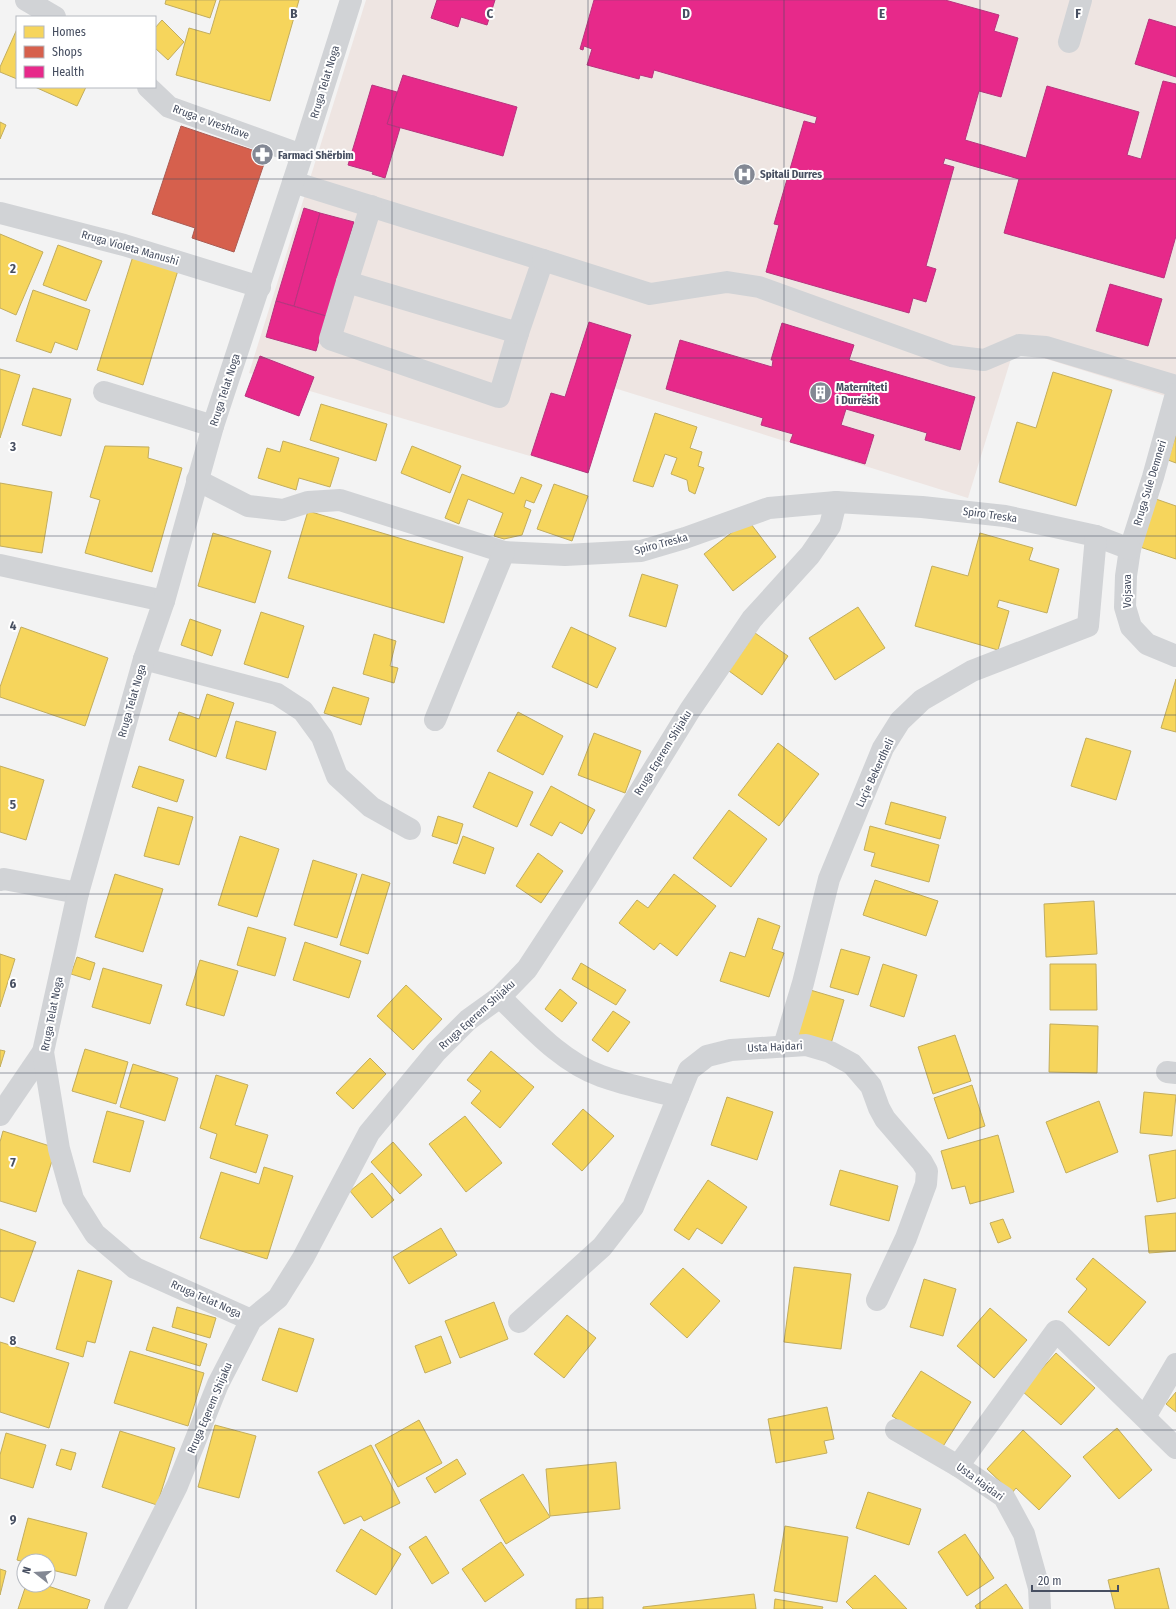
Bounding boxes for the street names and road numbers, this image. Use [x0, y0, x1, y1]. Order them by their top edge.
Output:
street label: Rruga Telat Noga [308, 44, 342, 120]
street label: Rruga e Vreshtave [171, 102, 251, 142]
street label: Rruga Violeta Manushi [80, 228, 180, 268]
street label: Rruga Telat Noga [207, 352, 243, 428]
street label: Rruga Sule Demneri [1131, 438, 1169, 527]
street label: Spiro Treska [962, 505, 1018, 525]
street label: Spiro Treska [633, 531, 689, 557]
street label: Vojsava [1121, 574, 1134, 608]
street label: Rruga Telat Noga [115, 663, 149, 739]
street label: Rruga Eqerem Shijaku [632, 708, 694, 798]
street label: Luçie Bekerdheli [853, 736, 897, 809]
street label: Rruga Telat Noga [38, 976, 66, 1052]
street label: Rruga Eqerem Shijaku [436, 977, 518, 1053]
street label: Usta Hajdari [747, 1039, 803, 1055]
street label: Rruga Telat Noga [169, 1278, 243, 1320]
street label: Rruga Eqerem Shijaku [185, 1360, 235, 1456]
street label: Usta Hajdari [954, 1461, 1006, 1504]

